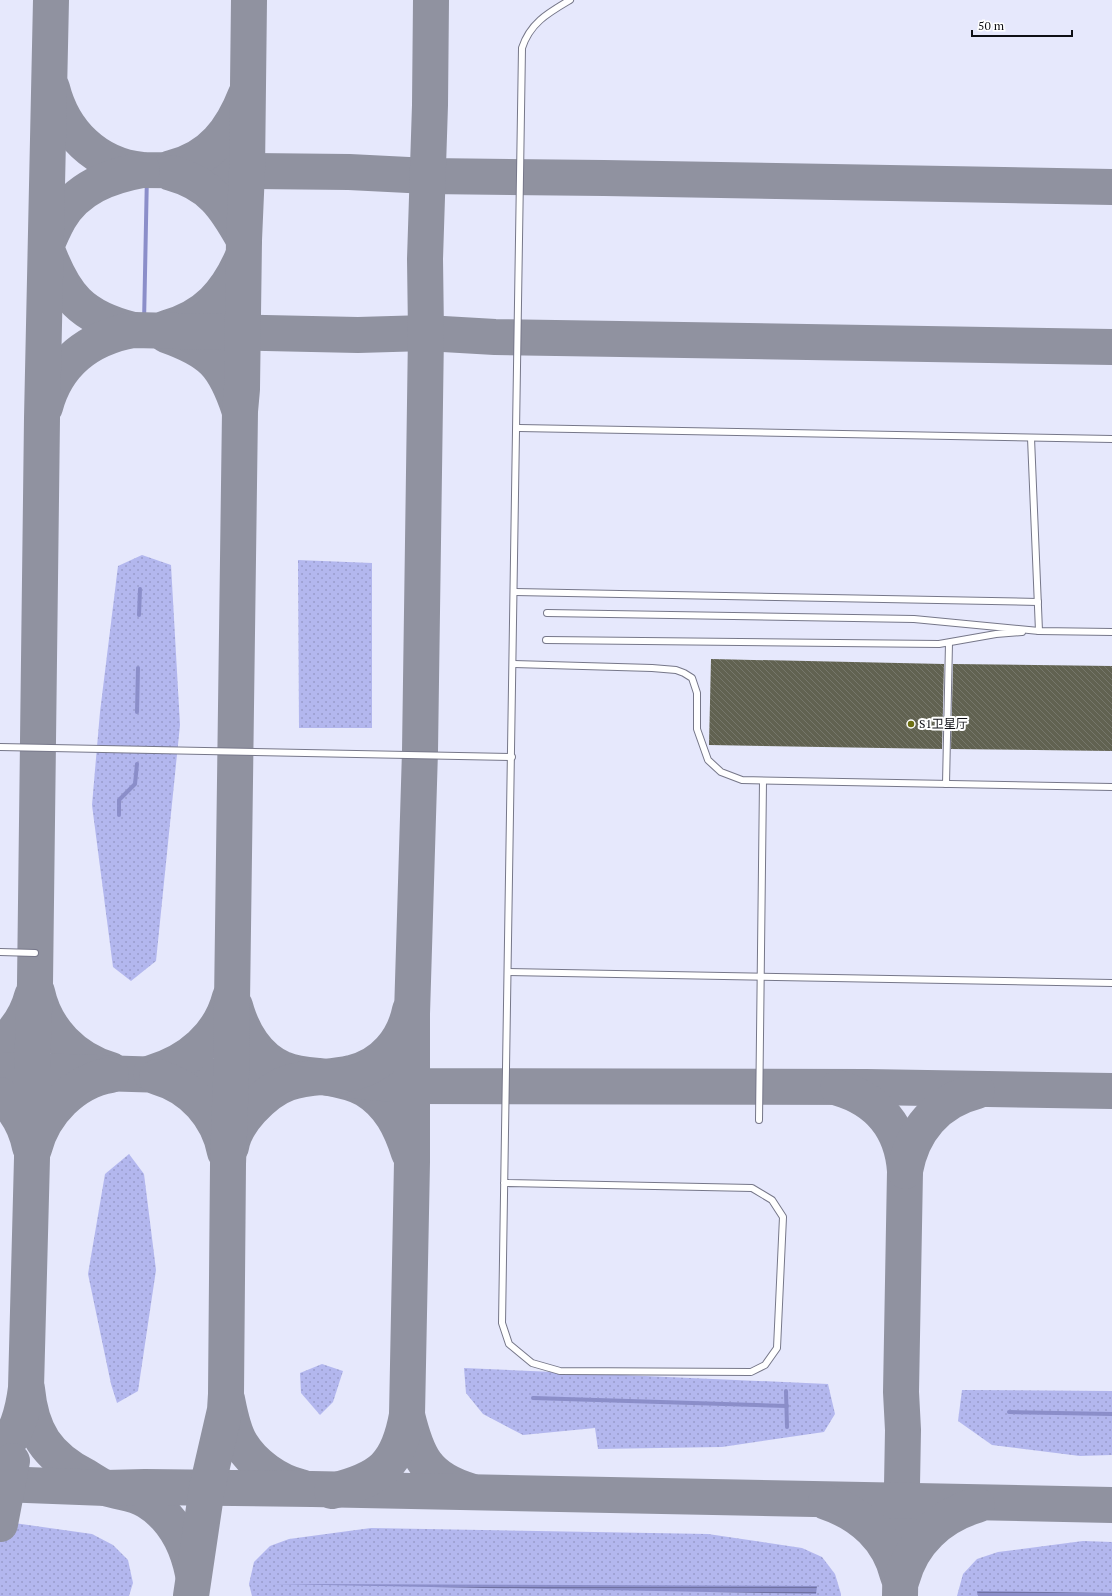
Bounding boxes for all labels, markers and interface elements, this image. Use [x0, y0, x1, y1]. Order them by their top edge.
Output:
scale bar [972, 12, 1072, 38]
text: 50 m [978, 18, 1005, 33]
place label: S1卫星厅 [919, 716, 968, 731]
marker: S1卫星厅 [906, 719, 916, 729]

